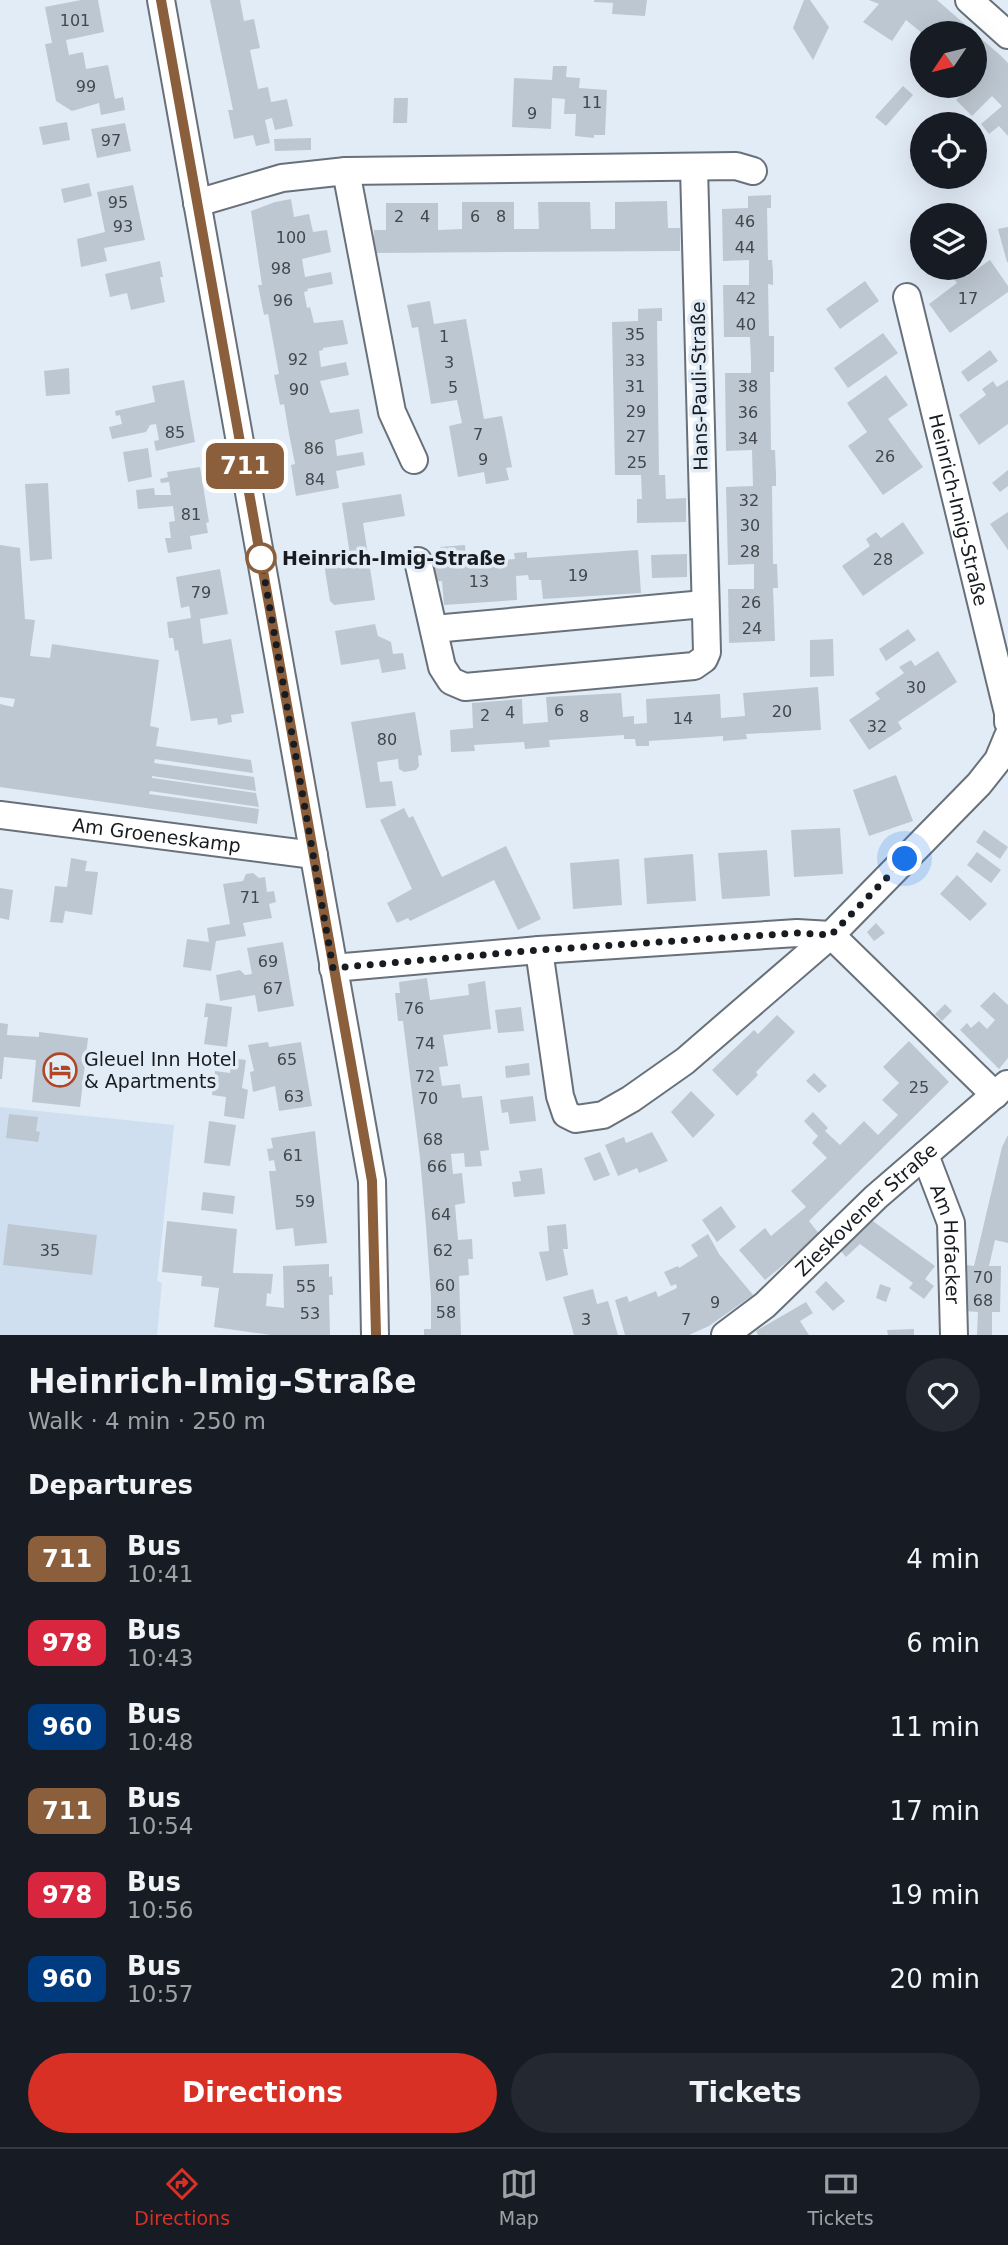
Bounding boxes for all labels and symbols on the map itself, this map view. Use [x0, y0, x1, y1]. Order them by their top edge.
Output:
house number: 101 [60, 11, 90, 30]
north arrow [910, 21, 987, 98]
house number: 99 [76, 77, 96, 96]
house number: 11 [582, 93, 602, 112]
house number: 9 [527, 104, 537, 123]
house number: 97 [101, 131, 121, 150]
house number: 95 [108, 193, 128, 212]
house number: 2 [394, 207, 404, 226]
house number: 4 [420, 207, 430, 226]
house number: 6 [470, 207, 480, 226]
house number: 8 [496, 207, 506, 226]
house number: 46 [735, 212, 755, 231]
house number: 93 [113, 217, 133, 236]
house number: 100 [276, 228, 306, 247]
house number: 44 [735, 238, 755, 257]
house number: 98 [271, 259, 291, 278]
house number: 42 [736, 289, 756, 308]
house number: 17 [958, 289, 978, 308]
house number: 96 [273, 291, 293, 310]
street label: Hans-Pauli-Straße [687, 301, 711, 471]
house number: 40 [736, 315, 756, 334]
house number: 35 [625, 325, 645, 344]
house number: 1 [439, 327, 449, 346]
house number: 92 [288, 350, 308, 369]
house number: 33 [625, 351, 645, 370]
house number: 3 [444, 353, 454, 372]
house number: 31 [625, 377, 645, 396]
house number: 38 [738, 377, 758, 396]
house number: 5 [448, 378, 458, 397]
house number: 90 [289, 380, 309, 399]
house number: 29 [626, 402, 646, 421]
house number: 36 [738, 403, 758, 422]
street label: Heinrich-Imig-Straße [925, 412, 993, 608]
house number: 85 [165, 423, 185, 442]
house number: 7 [473, 425, 483, 444]
house number: 27 [626, 427, 646, 446]
house number: 34 [738, 429, 758, 448]
house number: 86 [304, 439, 324, 458]
line badge: 711 [205, 443, 285, 489]
house number: 26 [875, 447, 895, 466]
house number: 9 [478, 450, 488, 469]
house number: 25 [627, 453, 647, 472]
house number: 84 [305, 470, 325, 489]
house number: 32 [739, 491, 759, 510]
house number: 81 [181, 505, 201, 524]
house number: 30 [740, 516, 760, 535]
house number: 28 [740, 542, 760, 561]
marker: Heinrich-Imig-Straße [246, 543, 276, 573]
place label: Heinrich-Imig-Straße [282, 547, 506, 569]
house number: 28 [873, 550, 893, 569]
house number: 19 [568, 566, 588, 585]
house number: 13 [469, 572, 489, 591]
house number: 79 [191, 583, 211, 602]
house number: 26 [741, 593, 761, 612]
house number: 24 [742, 619, 762, 638]
house number: 30 [906, 678, 926, 697]
house number: 6 [554, 701, 564, 720]
house number: 20 [772, 702, 792, 721]
house number: 4 [505, 703, 515, 722]
house number: 2 [480, 706, 490, 725]
house number: 8 [579, 707, 589, 726]
house number: 14 [673, 709, 693, 728]
house number: 32 [867, 717, 887, 736]
house number: 80 [377, 730, 397, 749]
street label: Am Groeneskamp [71, 813, 242, 857]
your location [887, 841, 922, 876]
house number: 71 [240, 888, 260, 907]
house number: 69 [258, 952, 278, 971]
house number: 67 [263, 979, 283, 998]
house number: 76 [404, 999, 424, 1018]
house number: 74 [415, 1034, 435, 1053]
place label: Gleuel Inn Hotel & Apartments [84, 1048, 237, 1092]
house number: 65 [277, 1050, 297, 1069]
hotel icon: Gleuel Inn Hotel & Apartments [41, 1051, 79, 1089]
house number: 72 [415, 1067, 435, 1086]
house number: 25 [909, 1078, 929, 1097]
house number: 63 [284, 1087, 304, 1106]
house number: 70 [418, 1089, 438, 1108]
house number: 68 [423, 1130, 443, 1149]
street label: Zieskovener Straße [791, 1139, 941, 1280]
house number: 61 [283, 1146, 303, 1165]
house number: 66 [427, 1157, 447, 1176]
street label: Am Hofacker [926, 1181, 964, 1305]
house number: 59 [295, 1192, 315, 1211]
house number: 64 [431, 1205, 451, 1224]
house number: 35 [40, 1241, 60, 1260]
house number: 62 [433, 1241, 453, 1260]
house number: 70 [973, 1268, 993, 1287]
house number: 60 [435, 1276, 455, 1295]
house number: 55 [296, 1277, 316, 1296]
house number: 68 [973, 1291, 993, 1310]
house number: 9 [710, 1293, 720, 1312]
house number: 58 [436, 1303, 456, 1322]
house number: 53 [300, 1304, 320, 1323]
house number: 3 [581, 1310, 591, 1329]
house number: 7 [681, 1310, 691, 1329]

